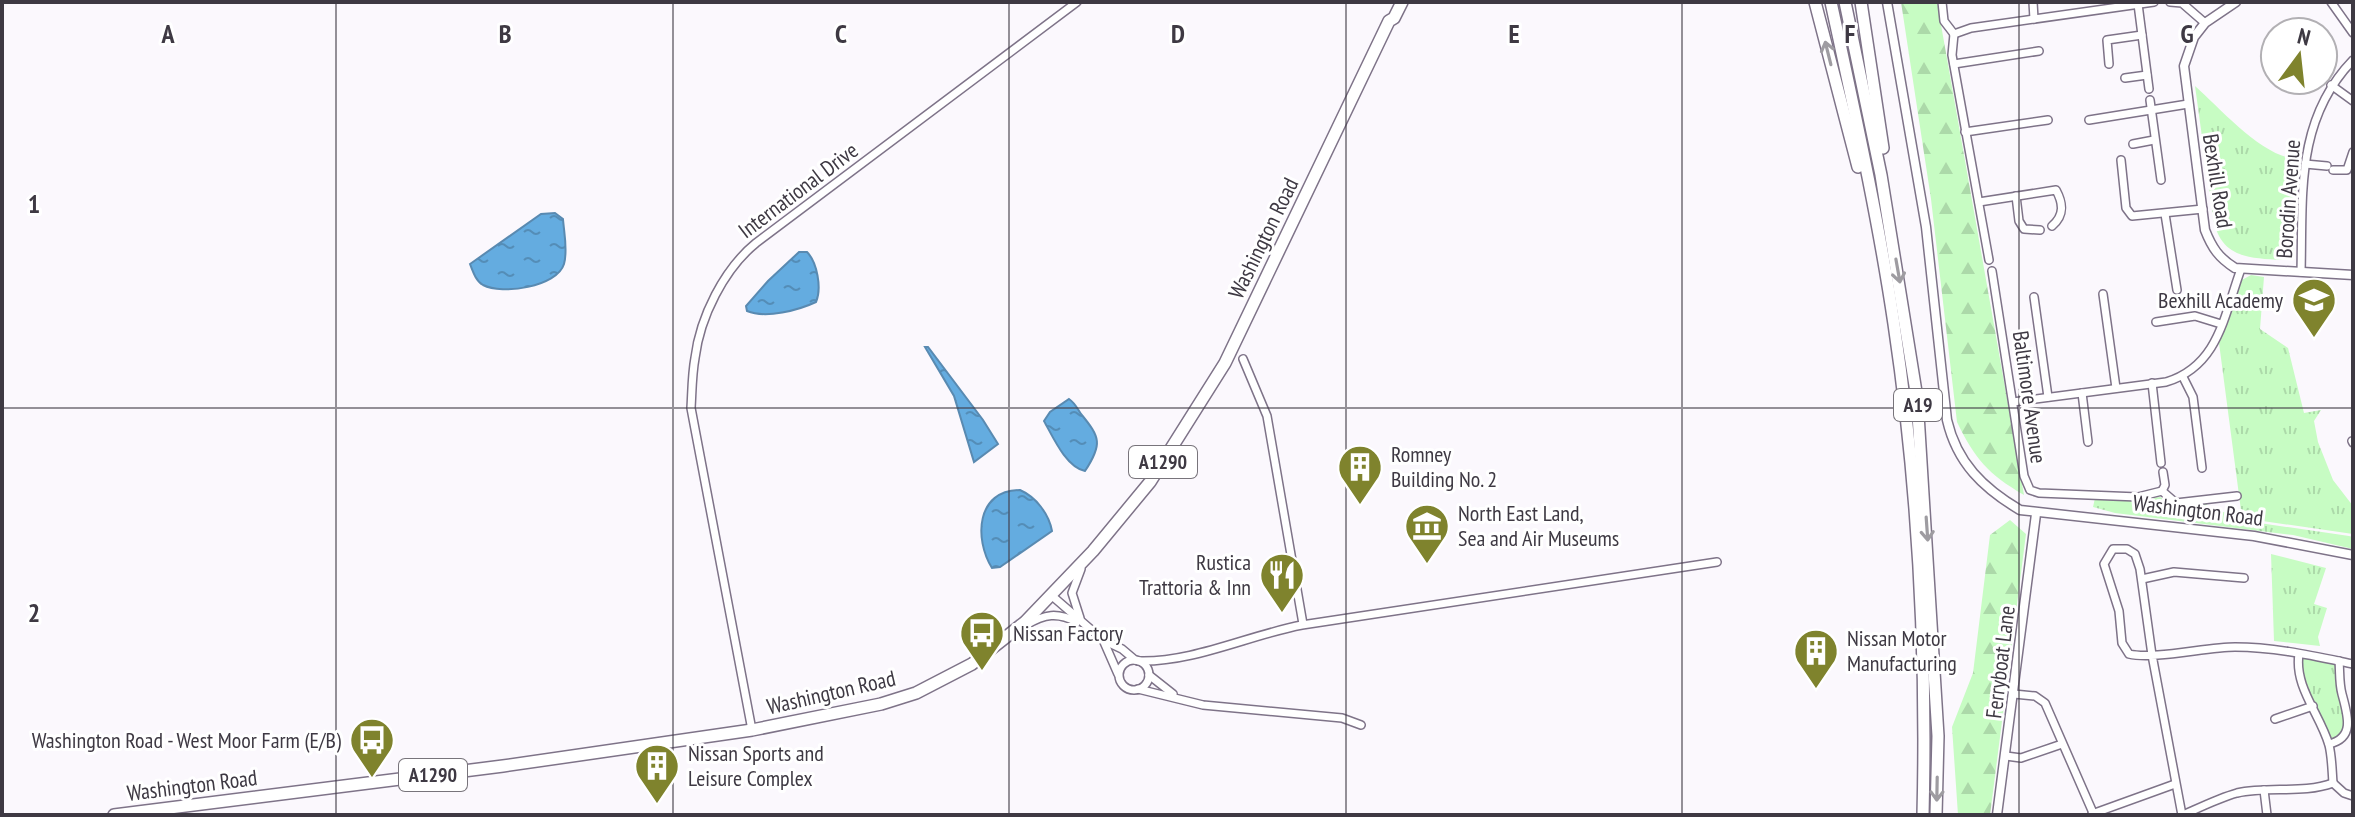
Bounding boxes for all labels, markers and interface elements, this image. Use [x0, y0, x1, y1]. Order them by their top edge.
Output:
north arrow [2259, 16, 2339, 96]
text: A [160, 17, 175, 50]
text: B [499, 17, 512, 50]
text: C [835, 17, 847, 50]
text: D [1171, 17, 1185, 50]
text: E [1508, 17, 1520, 50]
text: F [1845, 17, 1856, 50]
text: G [2180, 17, 2194, 50]
text: N [2295, 22, 2314, 52]
one-way arrow [1820, 41, 1835, 66]
street label: Bexhill Road [2197, 132, 2239, 230]
street label: International Drive [733, 136, 863, 244]
street label: Borodin Avenue [2270, 139, 2306, 259]
street label: Washington Road [1222, 173, 1304, 303]
text: 1 [28, 187, 40, 220]
one-way arrow [1891, 258, 1906, 283]
school or university icon: Bexhill Academy [2290, 276, 2338, 339]
place label: Bexhill Academy [2158, 286, 2284, 314]
street label: Baltimore Avenue [2007, 329, 2053, 465]
road number: A19 [1894, 389, 1942, 421]
place label: Romney Building No. 2 [1391, 440, 1497, 493]
building icon: Romney Building No. 2 [1336, 443, 1384, 506]
road number: A1290 [1129, 446, 1197, 478]
street label: Washington Road [2131, 488, 2265, 532]
place label: North East Land, Sea and Air Museums [1458, 499, 1619, 552]
museum icon: North East Land, Sea and Air Museums [1403, 502, 1451, 565]
one-way arrow [1920, 515, 1935, 542]
place label: Rustica Trattoria & Inn [1139, 548, 1251, 601]
restaurant icon: Rustica Trattoria & Inn [1258, 551, 1306, 614]
text: 2 [28, 596, 40, 629]
street label: Ferryboat Lane [1979, 604, 2021, 720]
bus stop icon: Nissan Factory [958, 609, 1006, 672]
place label: Nissan Factory [1013, 619, 1124, 647]
place label: Nissan Motor Manufacturing [1847, 624, 1957, 677]
building icon: Nissan Motor Manufacturing [1792, 627, 1840, 690]
street label: Washington Road [764, 664, 898, 720]
bus stop icon: Washington Road - West Moor Farm (E/B) [348, 716, 396, 779]
place label: Washington Road - West Moor Farm (E/B) [32, 726, 342, 754]
place label: Nissan Sports and Leisure Complex [688, 739, 824, 792]
building icon: Nissan Sports and Leisure Complex [633, 742, 681, 805]
road number: A1290 [399, 759, 467, 791]
street label: Washington Road [125, 763, 259, 807]
one-way arrow [1929, 775, 1944, 802]

